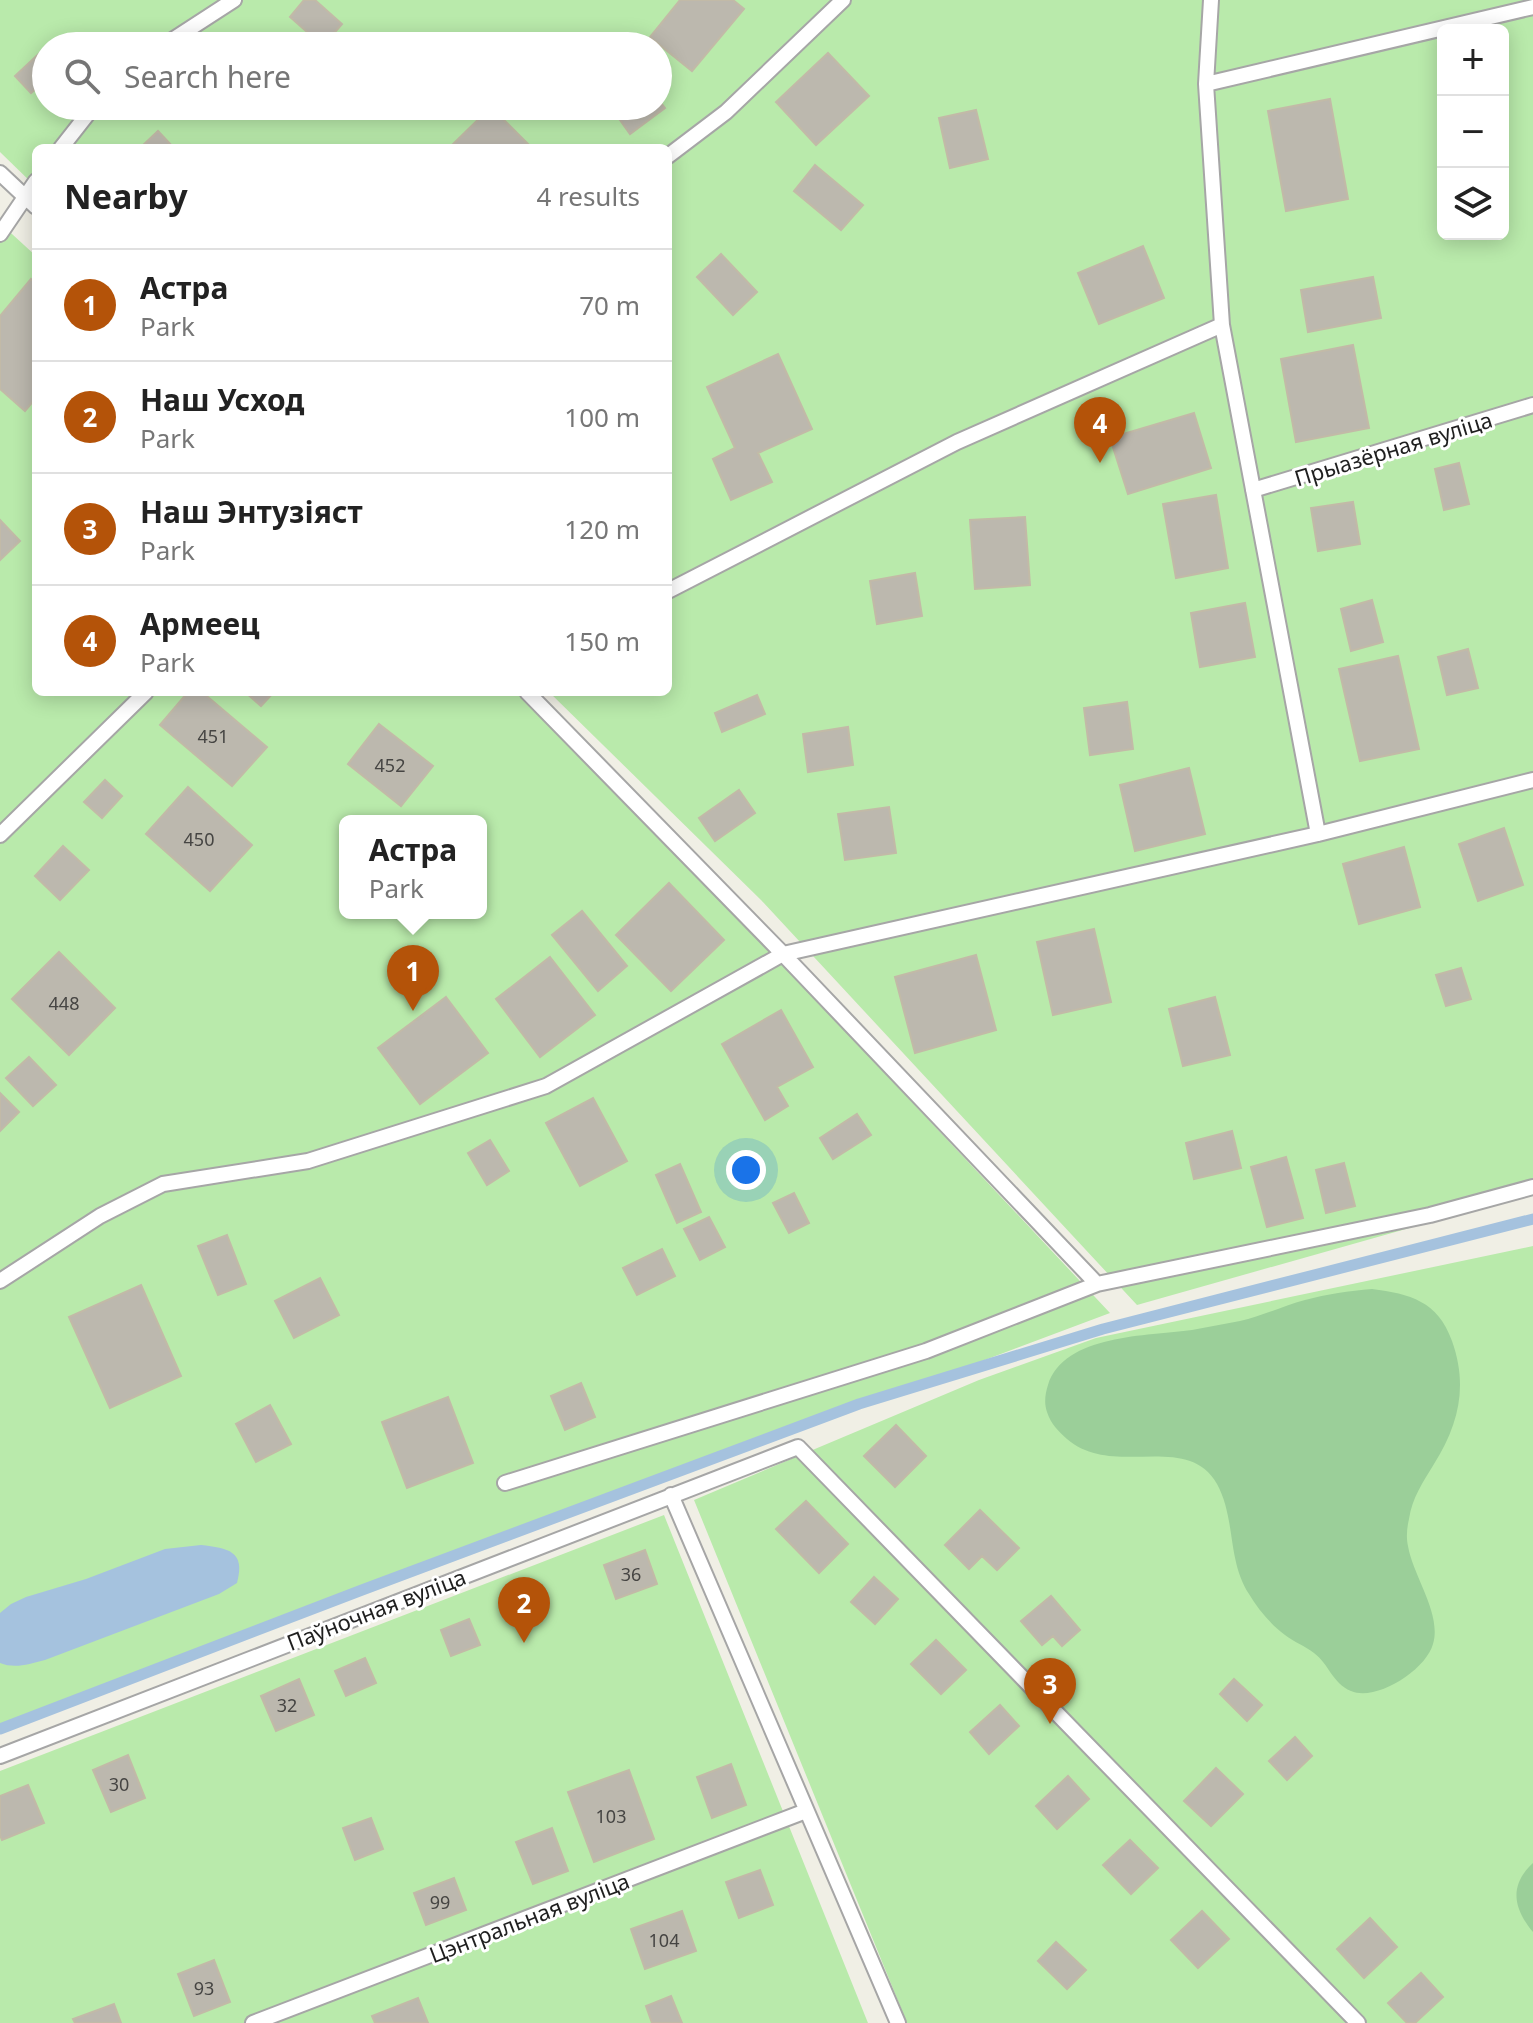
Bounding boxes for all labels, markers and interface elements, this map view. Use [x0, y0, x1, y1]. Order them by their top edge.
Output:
map controls [1437, 24, 1509, 240]
button: + [1437, 24, 1509, 96]
search box [32, 32, 672, 120]
icon: search [60, 54, 104, 98]
text: Search here [124, 56, 291, 97]
button: − [1437, 96, 1509, 168]
button: layers [1437, 168, 1509, 240]
text: Nearby [64, 173, 188, 219]
text: 4 results [536, 178, 640, 214]
text: Астра [140, 267, 228, 308]
text: 1 [83, 287, 97, 323]
text: 70 m [579, 287, 640, 323]
text: Park [140, 308, 195, 344]
text: Наш Усход [140, 379, 304, 420]
pin: 4 [1074, 397, 1126, 463]
text: 2 [83, 399, 97, 435]
text: 100 m [564, 399, 640, 435]
street label: Прыазёрная вуліца [1290, 404, 1496, 492]
text: Park [140, 420, 195, 456]
text: Наш Энтузіяст [140, 491, 363, 532]
text: 3 [83, 511, 97, 547]
text: 120 m [564, 511, 640, 547]
text: Park [140, 532, 195, 568]
text: Армеец [140, 603, 259, 644]
text: 4 [83, 623, 97, 659]
text: 150 m [564, 623, 640, 659]
text: Park [140, 644, 195, 680]
house number: 451 [198, 724, 228, 748]
house number: 452 [375, 753, 405, 777]
popup [339, 815, 487, 919]
house number: 450 [184, 827, 214, 851]
text: Астра [369, 829, 457, 870]
text: Park [369, 870, 424, 906]
pin: 1 [387, 945, 439, 1011]
house number: 448 [49, 991, 79, 1015]
your location [726, 1150, 766, 1190]
street label: Паўночная вуліца [282, 1561, 470, 1657]
house number: 36 [621, 1562, 641, 1586]
pin: 2 [498, 1577, 550, 1643]
pin: 3 [1024, 1658, 1076, 1724]
house number: 32 [277, 1693, 297, 1717]
house number: 30 [109, 1772, 129, 1796]
house number: 103 [596, 1804, 626, 1828]
street label: Цэнтральная вуліца [425, 1865, 633, 1969]
house number: 99 [430, 1890, 450, 1914]
house number: 104 [649, 1928, 679, 1952]
house number: 93 [194, 1976, 214, 2000]

